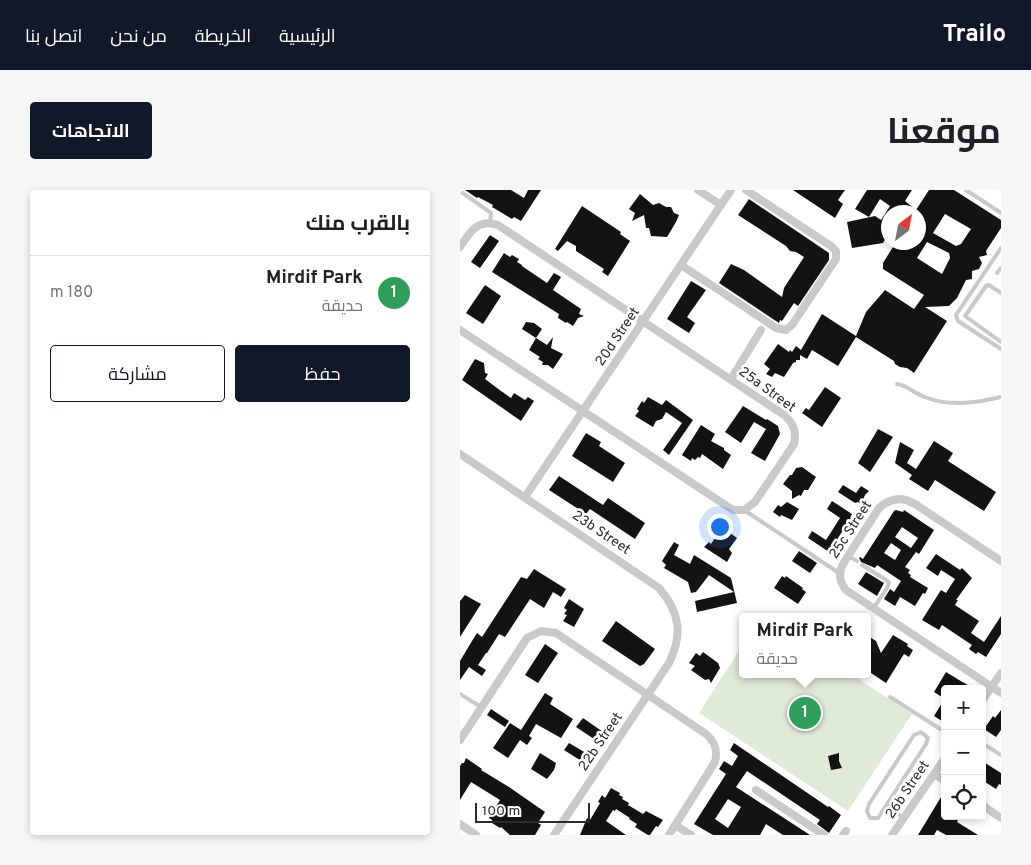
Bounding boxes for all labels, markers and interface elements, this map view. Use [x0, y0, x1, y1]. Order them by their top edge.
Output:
text: Trailo [943, 20, 1006, 50]
text: اتصل بنا [25, 26, 82, 49]
text: من نحن [110, 26, 167, 49]
text: الخريطة [195, 26, 251, 49]
text: الرئيسية [279, 26, 336, 49]
button: الاتجاهات [30, 102, 152, 159]
text: موقعنا [887, 112, 1001, 156]
north arrow [881, 205, 926, 250]
text: بالقرب منك [306, 211, 410, 238]
text: Mirdif Park [266, 266, 363, 290]
text: 180 m [50, 283, 93, 303]
text: 1 [391, 283, 397, 303]
text: حديقة [322, 297, 363, 317]
street label: 20d Street [592, 304, 644, 370]
button: مشاركة [50, 345, 225, 402]
button: حفظ [235, 345, 410, 402]
street label: 25a Street [735, 364, 799, 416]
street label: 25c Street [826, 498, 876, 562]
street label: 23b Street [569, 507, 633, 559]
your location [707, 514, 733, 540]
popup [739, 613, 871, 678]
text: Mirdif Park [757, 619, 854, 643]
text: حديقة [757, 650, 798, 670]
map controls [941, 685, 986, 820]
button: + [941, 685, 986, 730]
pin: 1 [789, 694, 821, 732]
street label: 22b Street [575, 710, 627, 774]
button: − [941, 730, 986, 775]
street label: 26b Street [882, 758, 934, 822]
button: locate [941, 775, 986, 820]
scale bar [475, 800, 590, 823]
text: 100 m [482, 803, 520, 820]

